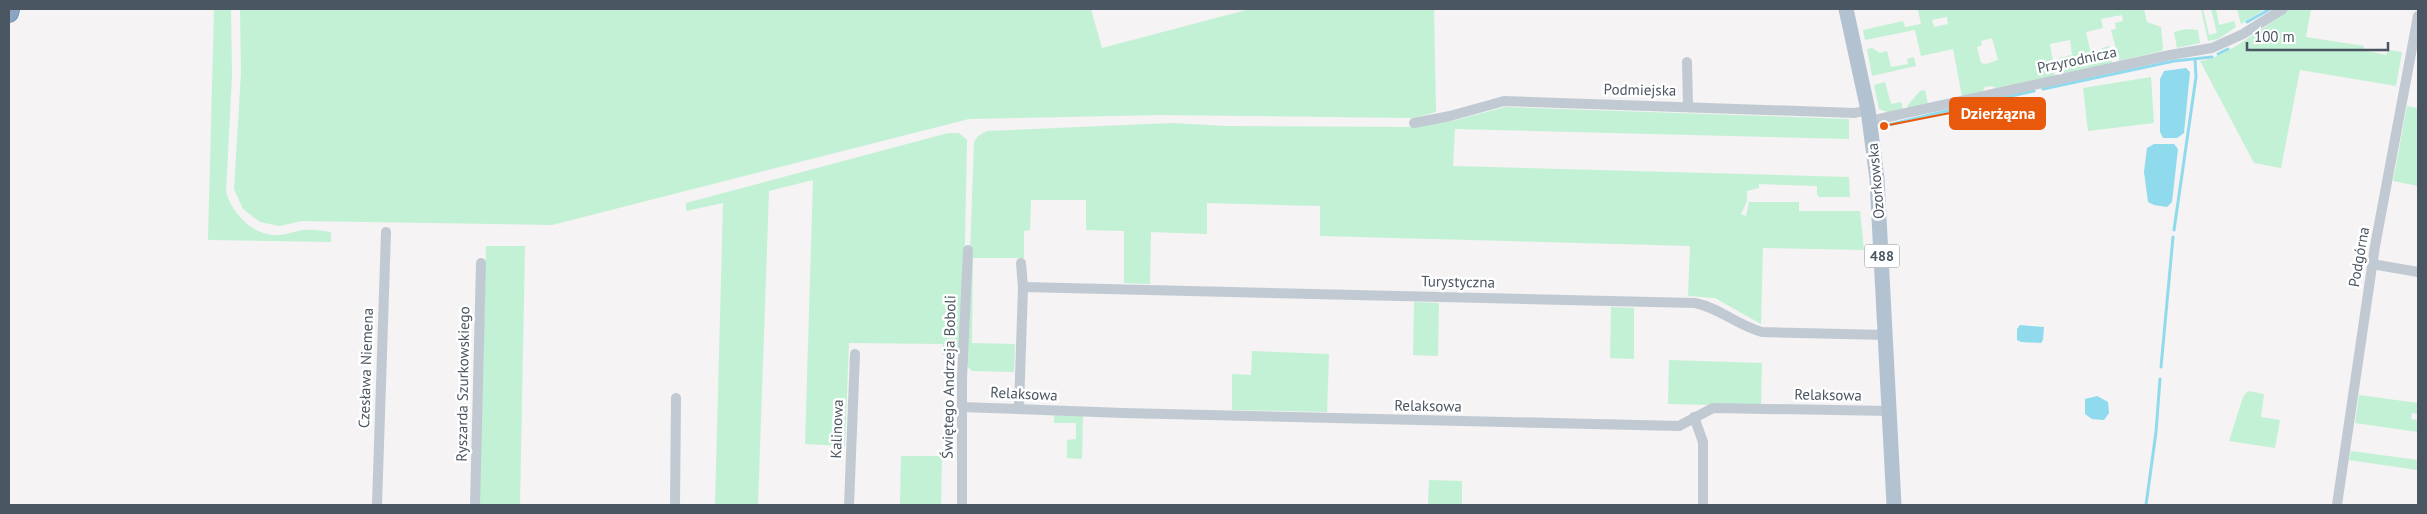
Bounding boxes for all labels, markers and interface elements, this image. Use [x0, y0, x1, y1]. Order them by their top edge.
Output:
scale bar [2247, 20, 2388, 52]
text: 100 m [2254, 27, 2295, 46]
street label: Przyrodnicza [2035, 42, 2118, 77]
street label: Podmiejska [1603, 79, 1677, 100]
callout: Dzierżązna [1950, 98, 2045, 129]
text: Dzierżązna [1961, 103, 2035, 123]
street label: Ozorkowska [1863, 142, 1888, 220]
street label: Podgórna [2344, 225, 2373, 288]
road number: 488 [1864, 245, 1900, 268]
street label: Turystyczna [1421, 271, 1495, 292]
street label: Świętego Andrzeja Boboli [938, 295, 959, 459]
street label: Ryszarda Szurkowskiego [452, 306, 473, 462]
street label: Czesława Niemena [354, 308, 377, 428]
street label: Relaksowa [990, 382, 1058, 405]
street label: Relaksowa [1794, 384, 1862, 405]
street label: Relaksowa [1394, 395, 1462, 416]
street label: Kalinowa [826, 399, 847, 459]

